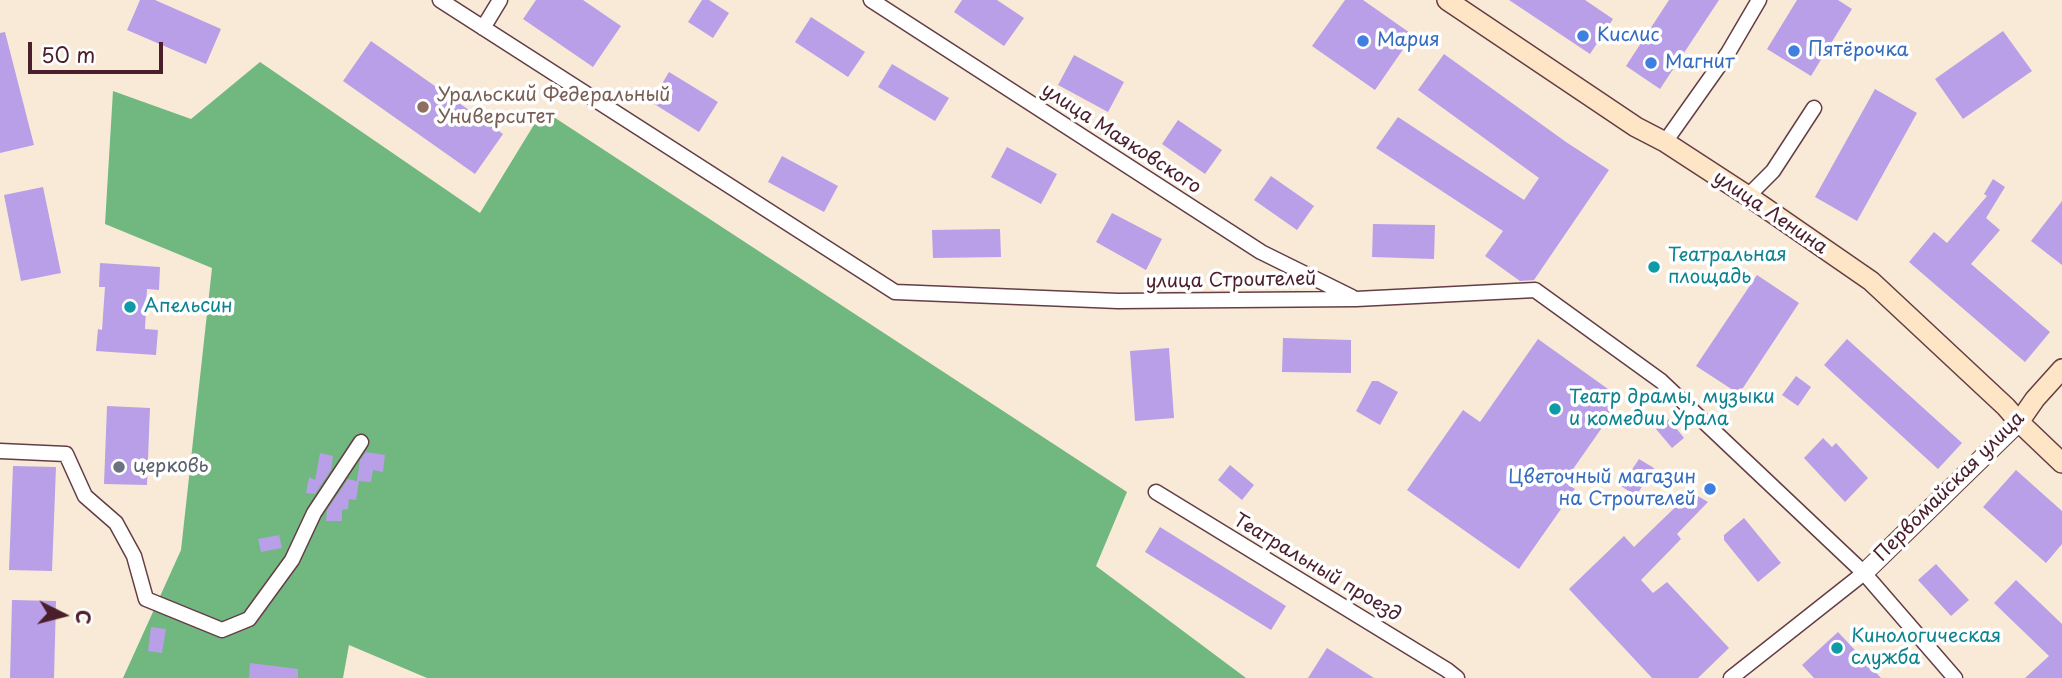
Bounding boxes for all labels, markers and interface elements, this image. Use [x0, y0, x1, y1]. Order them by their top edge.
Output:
place label: Кислис [1597, 25, 1660, 47]
scale bar [32, 28, 166, 72]
marker: Кислис [1575, 28, 1591, 44]
place label: Мария [1377, 30, 1440, 52]
marker: Мария [1355, 33, 1371, 49]
text: 50 m [41, 38, 95, 70]
place label: Пятёрочка [1808, 40, 1909, 62]
marker: Пятёрочка [1786, 43, 1802, 59]
place label: Магнит [1665, 52, 1735, 74]
marker: Магнит [1643, 55, 1659, 71]
street label: улица Маяковского [1037, 79, 1205, 199]
place label: Уральский Федеральный Университет [437, 85, 671, 129]
marker: Уральский Федеральный Университет [415, 99, 431, 115]
street label: улица Ленина [1709, 166, 1831, 260]
place label: Театральная площадь [1668, 245, 1787, 289]
marker: Театральная площадь [1646, 259, 1662, 275]
street label: улица Строителей [1145, 268, 1317, 294]
place label: Апельсин [144, 296, 233, 318]
marker: Апельсин [122, 299, 138, 315]
place label: Театр драмы, музыки и комедии Урала [1569, 387, 1775, 431]
marker: Театр драмы, музыки и комедии Урала [1547, 401, 1563, 417]
street label: Первомайская улица [1870, 407, 2030, 567]
place label: церковь [133, 456, 208, 478]
marker: церковь [111, 459, 127, 475]
place label: Цветочный магазин на Строителей [1508, 467, 1696, 511]
marker: Цветочный магазин на Строителей [1702, 481, 1718, 497]
street label: Театральный проезд [1229, 509, 1405, 627]
north arrow [28, 580, 98, 650]
text: С [69, 609, 99, 626]
place label: Кинологическая служба [1851, 626, 2001, 670]
marker: Кинологическая служба [1829, 640, 1845, 656]

